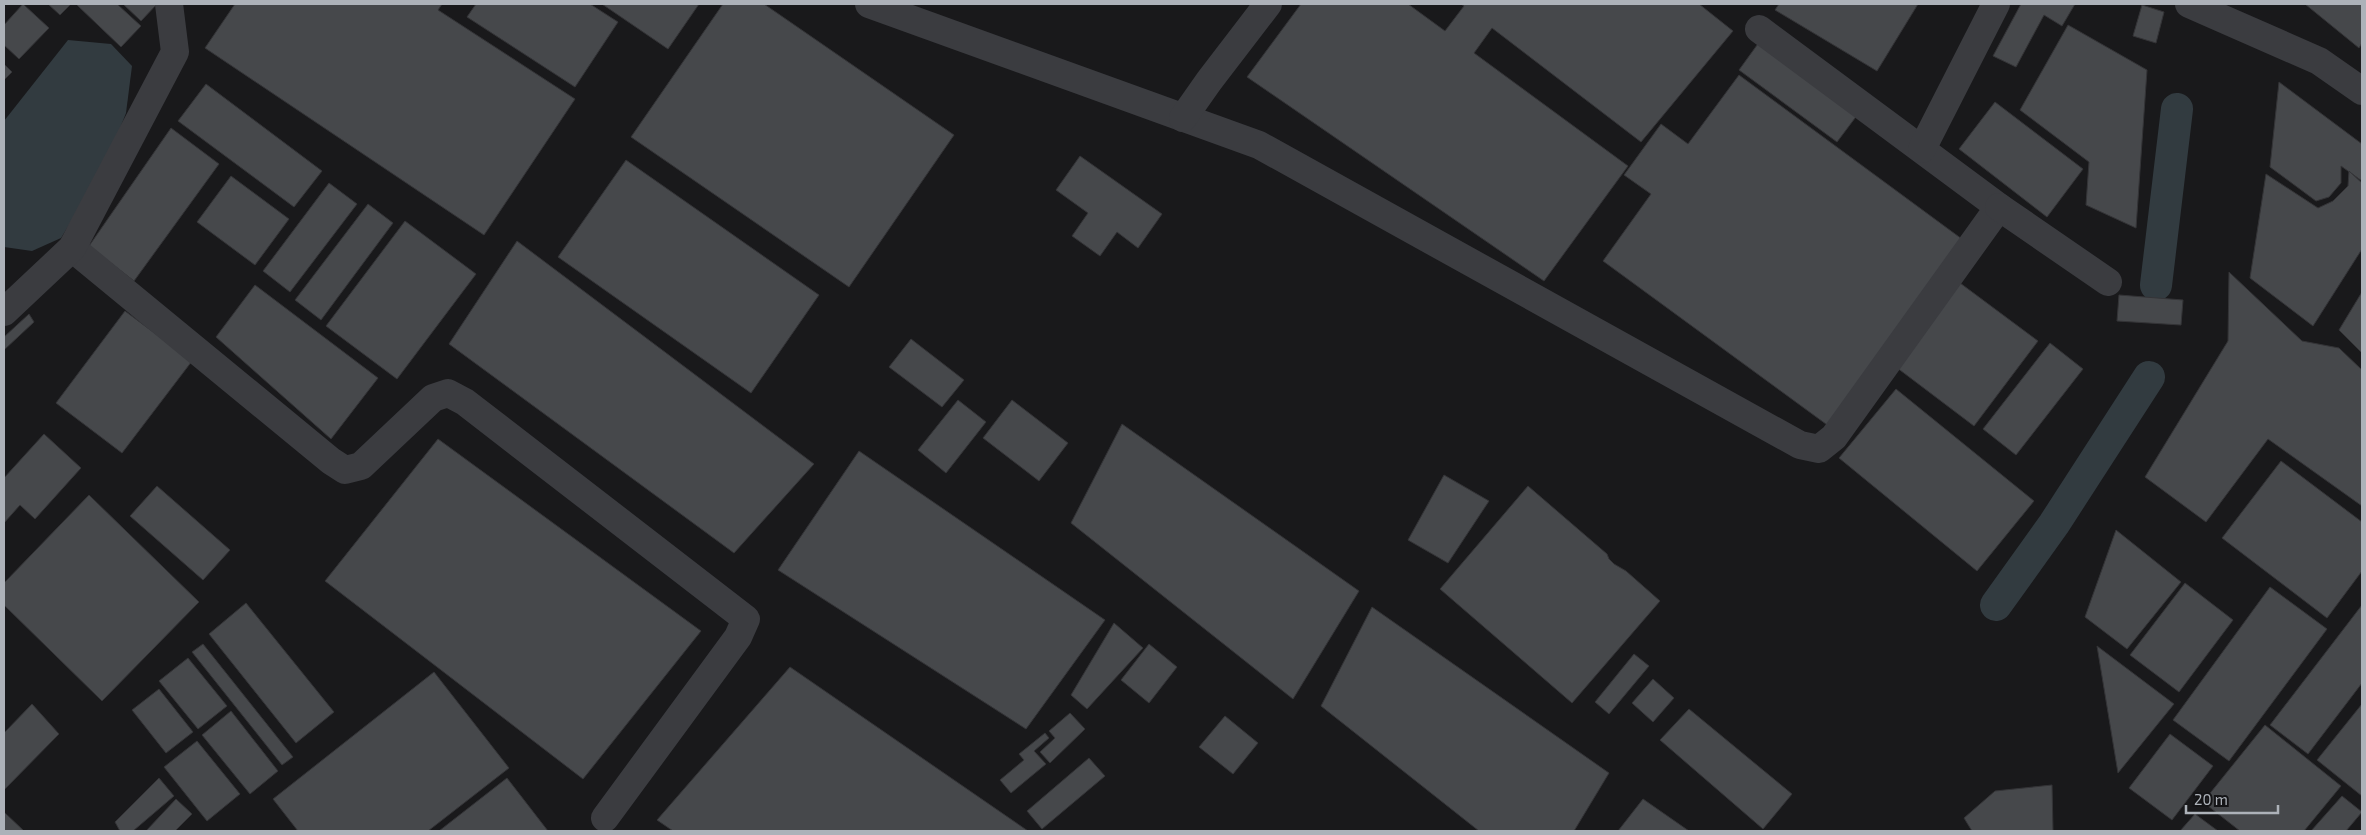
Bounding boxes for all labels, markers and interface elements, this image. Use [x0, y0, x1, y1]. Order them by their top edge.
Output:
scale bar [2186, 782, 2278, 814]
text: 20 m [2194, 790, 2228, 808]

